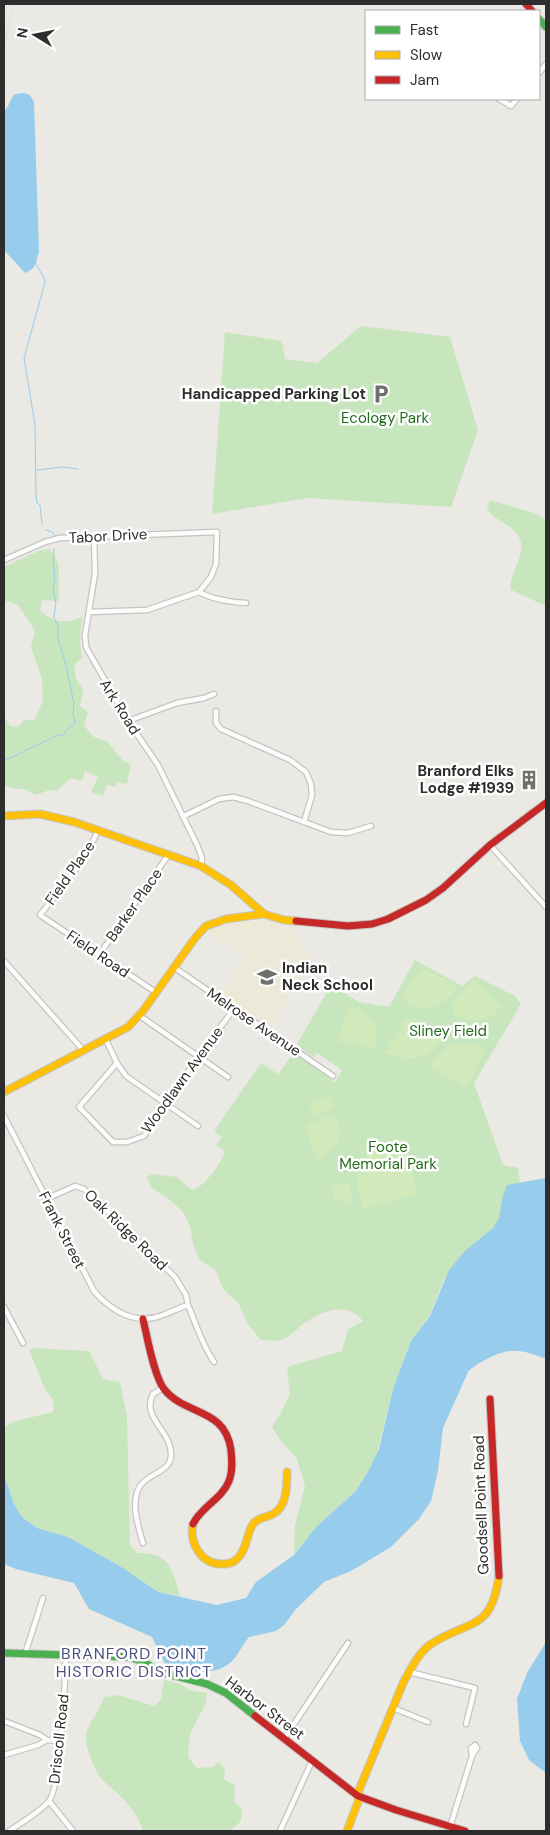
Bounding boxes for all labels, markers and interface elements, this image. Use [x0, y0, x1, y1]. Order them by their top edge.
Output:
north arrow [10, 10, 60, 60]
legend [365, 10, 540, 100]
text: Fast [410, 20, 439, 40]
text: N [12, 26, 32, 39]
text: Slow [410, 45, 443, 65]
text: Jam [410, 70, 439, 90]
parking icon: Handicapped Parking Lot [370, 383, 392, 405]
place label: Handicapped Parking Lot [182, 384, 366, 404]
park label: Ecology Park [341, 408, 430, 428]
street label: Tabor Drive [68, 524, 148, 548]
street label: Ark Road [95, 675, 145, 739]
place label: Branford Elks Lodge #1939 [417, 761, 514, 798]
building icon: Branford Elks Lodge #1939 [518, 769, 540, 791]
street label: Field Place [41, 837, 99, 909]
street label: Barker Place [101, 864, 167, 946]
street label: Field Road [63, 926, 133, 982]
place label: Indian Neck School [282, 958, 373, 995]
school or university icon: Indian Neck School [256, 966, 278, 988]
street label: Melrose Avenue [203, 983, 305, 1061]
park label: Sliney Field [409, 1021, 487, 1041]
street label: Woodlawn Avenue [136, 1023, 228, 1137]
park label: Foote Memorial Park [339, 1137, 437, 1174]
street label: Oak Ridge Road [80, 1185, 172, 1275]
street label: Frank Street [34, 1188, 90, 1272]
street label: Goodsell Point Road [469, 1435, 493, 1575]
district label: BRANFORD POINT HISTORIC DISTRICT [56, 1643, 212, 1682]
street label: Harbor Street [221, 1672, 309, 1744]
street label: Driscoll Road [44, 1693, 74, 1785]

